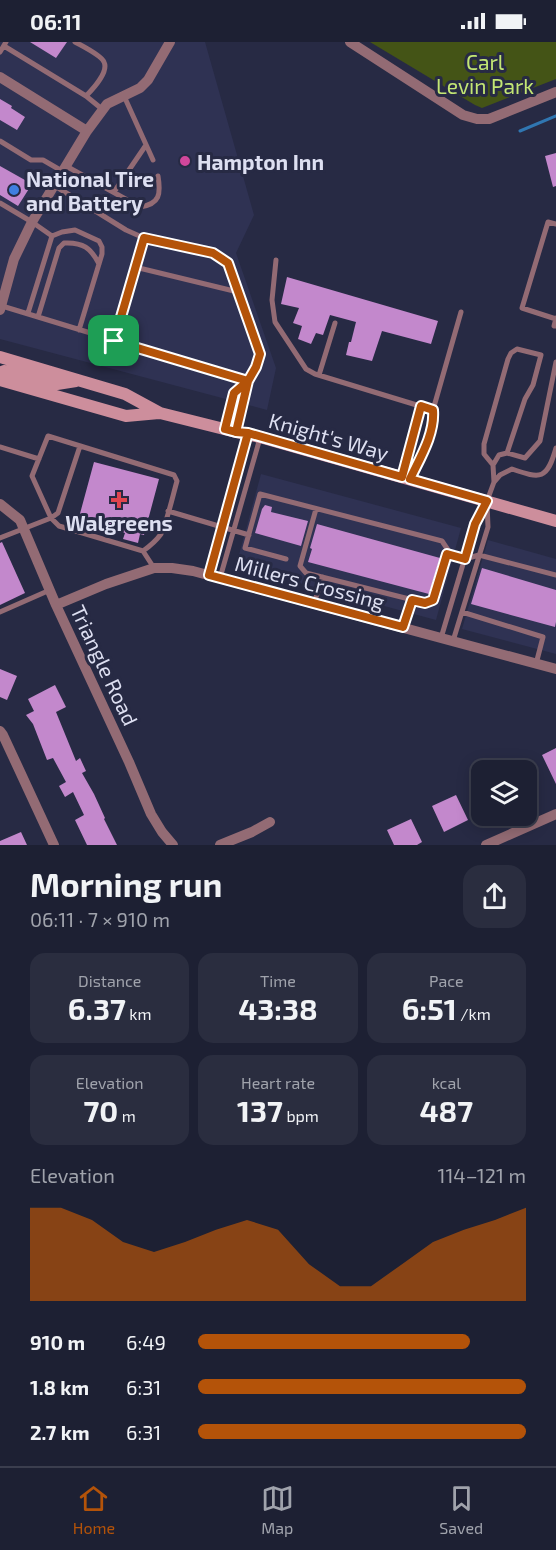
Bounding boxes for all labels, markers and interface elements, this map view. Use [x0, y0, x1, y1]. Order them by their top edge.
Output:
text: 06:11 [30, 8, 82, 34]
park label: Carl Levin Park [436, 49, 534, 98]
place label: Hampton Inn [197, 149, 324, 174]
marker: Hampton Inn [178, 154, 192, 168]
place label: National Tire and Battery [26, 166, 154, 216]
marker: National Tire and Battery [7, 183, 21, 197]
pin [88, 315, 139, 366]
icon: arrive [97, 324, 130, 357]
street label: Knight's Way [266, 407, 392, 465]
marker: Walgreens [112, 493, 126, 507]
place label: Walgreens [65, 510, 173, 535]
street label: Millers Crossing [233, 550, 388, 614]
street label: Triangle Road [66, 601, 144, 729]
map controls [471, 760, 537, 826]
button: layers [471, 760, 537, 826]
text: Morning run [30, 864, 222, 904]
button: share [463, 865, 526, 928]
text: 06:11 · 7 × 910 m [30, 907, 170, 931]
text: Distance [78, 971, 141, 990]
text: Time [260, 971, 296, 990]
text: Pace [429, 971, 464, 990]
text: 6.37 [68, 990, 126, 1026]
text: 43:38 [238, 990, 318, 1026]
text: 6:51 [402, 990, 457, 1026]
text: km [126, 1004, 151, 1023]
text: /km [457, 1004, 491, 1023]
text: Elevation [76, 1073, 144, 1092]
text: Heart rate [241, 1073, 315, 1092]
text: kcal [432, 1073, 461, 1092]
text: 70 [83, 1092, 118, 1128]
text: 137 [237, 1092, 283, 1128]
text: 487 [420, 1092, 473, 1128]
text: m [118, 1106, 136, 1125]
text: bpm [283, 1106, 319, 1125]
text: Elevation [30, 1163, 115, 1187]
text: 114–121 m [437, 1163, 526, 1187]
text: 910 m [30, 1330, 85, 1354]
text: 6:49 [126, 1330, 166, 1354]
text: 1.8 km [30, 1375, 89, 1399]
text: 6:31 [126, 1375, 161, 1399]
text: 2.7 km [30, 1420, 90, 1444]
text: 6:31 [126, 1420, 161, 1444]
tab: Home [73, 1482, 115, 1537]
tab: Map [261, 1482, 294, 1537]
tab: Saved [439, 1482, 483, 1537]

